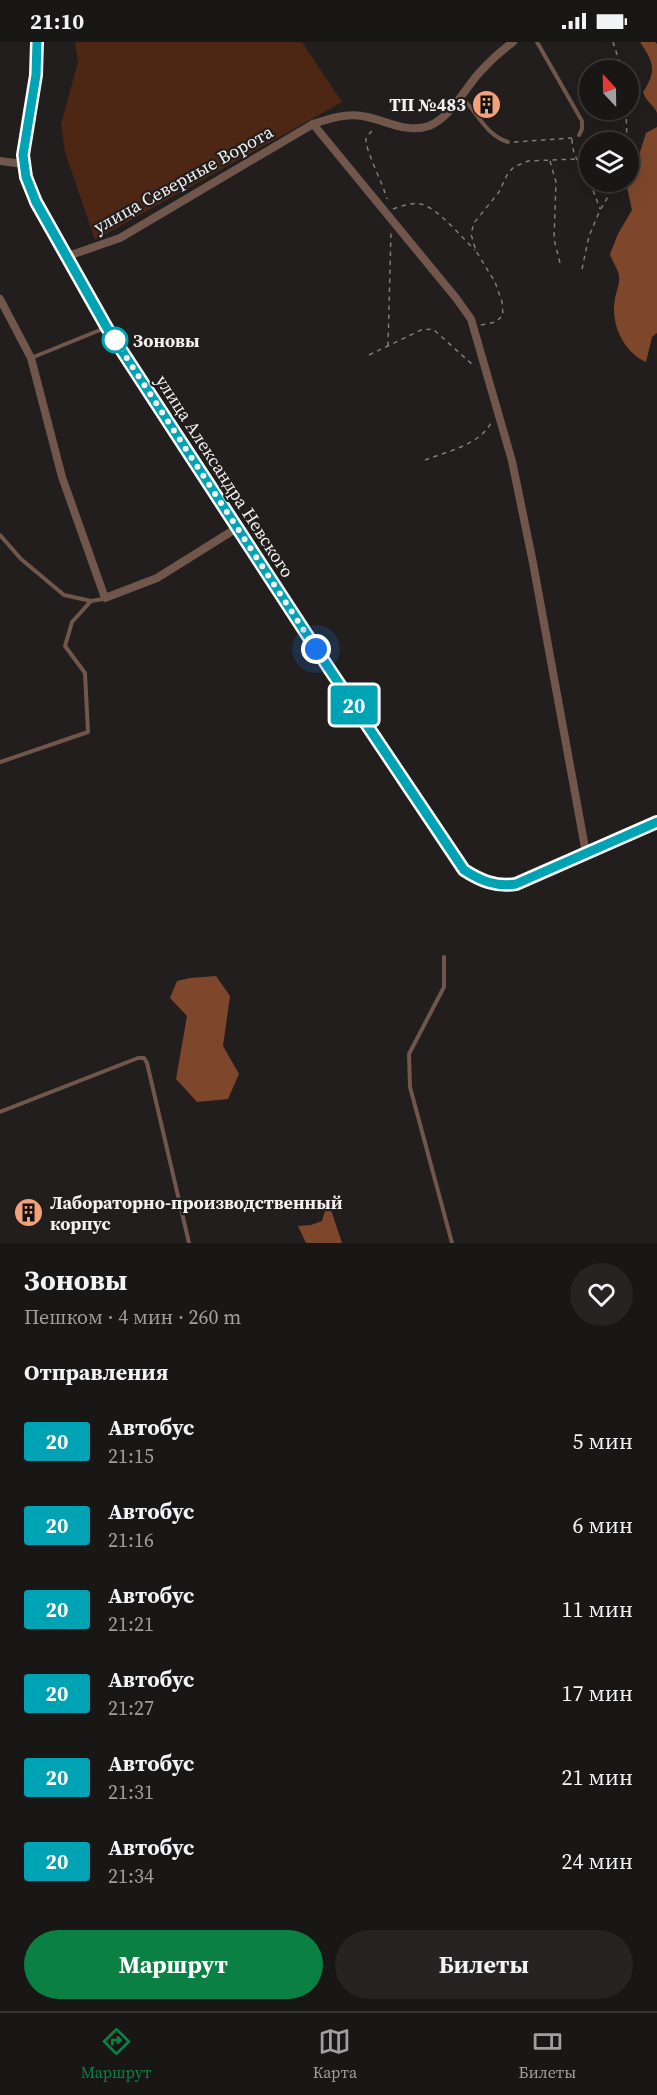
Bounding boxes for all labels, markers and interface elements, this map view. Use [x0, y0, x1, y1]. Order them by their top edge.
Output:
text: 21:10 [30, 6, 84, 36]
north arrow [579, 60, 639, 120]
map controls [579, 60, 639, 192]
building icon: ТП №483 [471, 88, 503, 120]
place label: ТП №483 [389, 92, 466, 117]
street label: улица Северные Ворота [88, 119, 278, 239]
button: layers [579, 132, 639, 192]
marker: Зоновы [102, 327, 128, 353]
place label: Зоновы [133, 328, 200, 353]
street label: улица Александра Невского [150, 370, 300, 582]
your location [301, 634, 331, 664]
line badge: 20 [327, 686, 381, 724]
text: 20 [343, 691, 365, 720]
place label: Лабораторно-производственный корпус [50, 1190, 343, 1236]
building icon: Лабораторно-производственный корпус [13, 1196, 45, 1228]
text: Зоновы [24, 1261, 128, 1299]
button: heart [570, 1263, 633, 1326]
text: Пешком · 4 мин · 260 m [24, 1303, 241, 1331]
text: Отправления [24, 1357, 168, 1387]
text: Автобус [108, 1412, 194, 1442]
text: 5 мин [572, 1426, 633, 1456]
text: 20 [46, 1427, 68, 1456]
text: 21:15 [108, 1442, 154, 1470]
text: Автобус [108, 1496, 194, 1526]
text: 6 мин [572, 1510, 633, 1540]
text: 20 [46, 1511, 68, 1540]
text: 21:16 [108, 1526, 154, 1554]
text: Автобус [108, 1580, 194, 1610]
text: 11 мин [561, 1594, 633, 1624]
text: 20 [46, 1595, 68, 1624]
text: 21:21 [108, 1610, 154, 1638]
text: Автобус [108, 1664, 194, 1694]
text: 17 мин [561, 1678, 633, 1708]
text: 20 [46, 1679, 68, 1708]
text: 21:27 [108, 1694, 154, 1722]
text: Автобус [108, 1748, 194, 1778]
text: 21 мин [561, 1762, 633, 1792]
text: 20 [46, 1763, 68, 1792]
text: 21:31 [108, 1778, 154, 1806]
text: Автобус [108, 1832, 194, 1862]
text: 24 мин [561, 1846, 633, 1876]
text: 20 [46, 1847, 68, 1876]
text: 21:34 [108, 1862, 154, 1890]
button: Маршрут [24, 1930, 323, 1999]
button: Билеты [335, 1930, 633, 1999]
tab: Маршрут [81, 2025, 151, 2083]
tab: Карта [313, 2025, 357, 2083]
tab: Билеты [519, 2025, 576, 2083]

